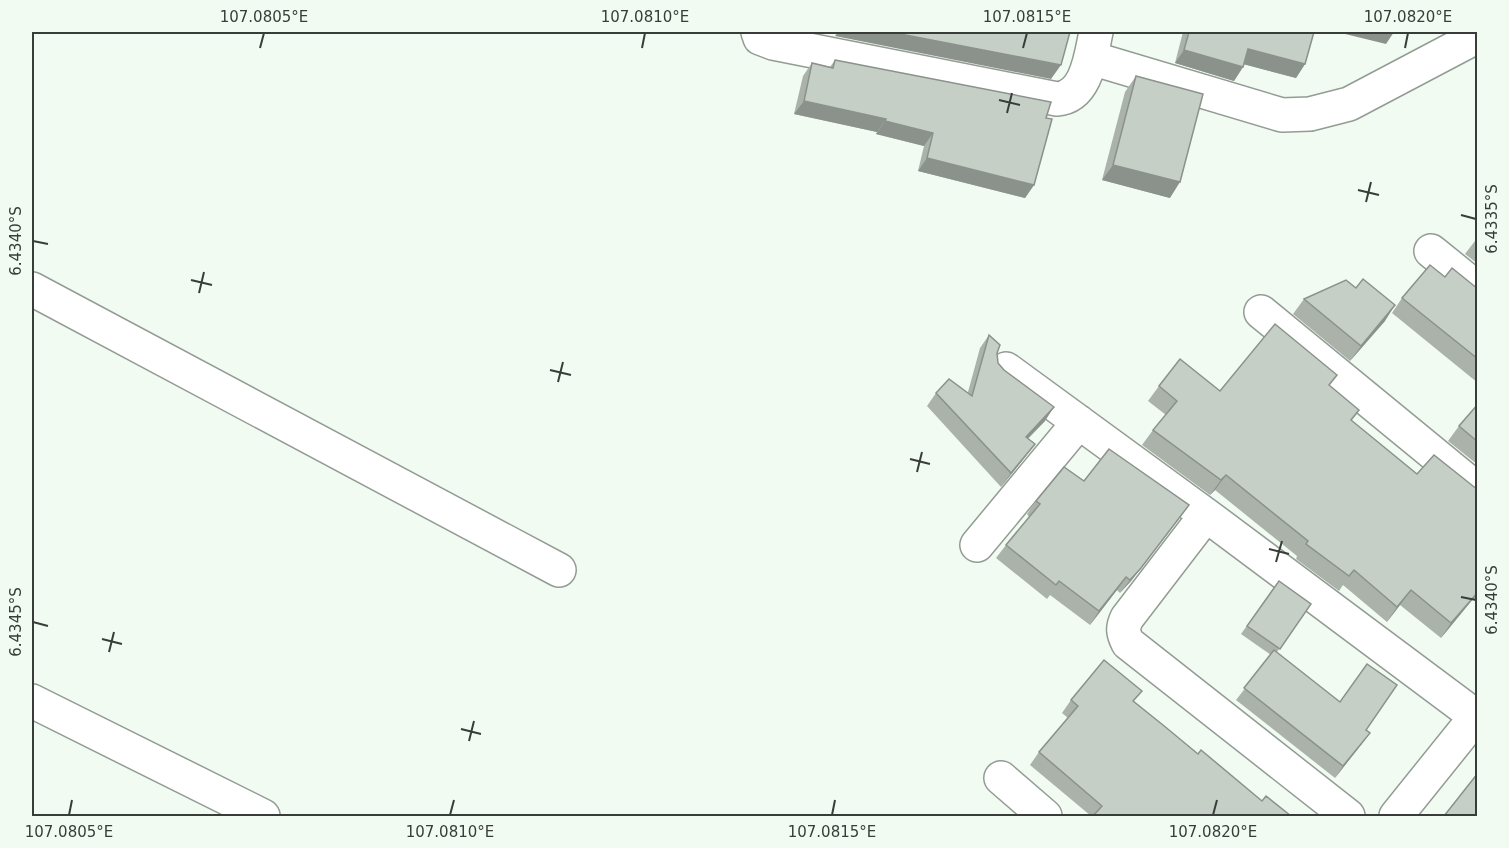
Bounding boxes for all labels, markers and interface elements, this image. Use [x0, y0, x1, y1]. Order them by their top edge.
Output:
text: 107.0805°E [220, 8, 308, 26]
text: 107.0810°E [601, 8, 689, 26]
text: 107.0815°E [983, 8, 1071, 26]
text: 107.0820°E [1364, 8, 1452, 26]
text: 6.4335°S [1483, 184, 1501, 254]
text: 6.4340°S [7, 206, 25, 276]
text: 6.4340°S [1483, 565, 1501, 635]
text: 6.4345°S [7, 587, 25, 657]
text: 107.0805°E [25, 823, 113, 841]
text: 107.0810°E [406, 823, 494, 841]
text: 107.0815°E [788, 823, 876, 841]
text: 107.0820°E [1169, 823, 1257, 841]

